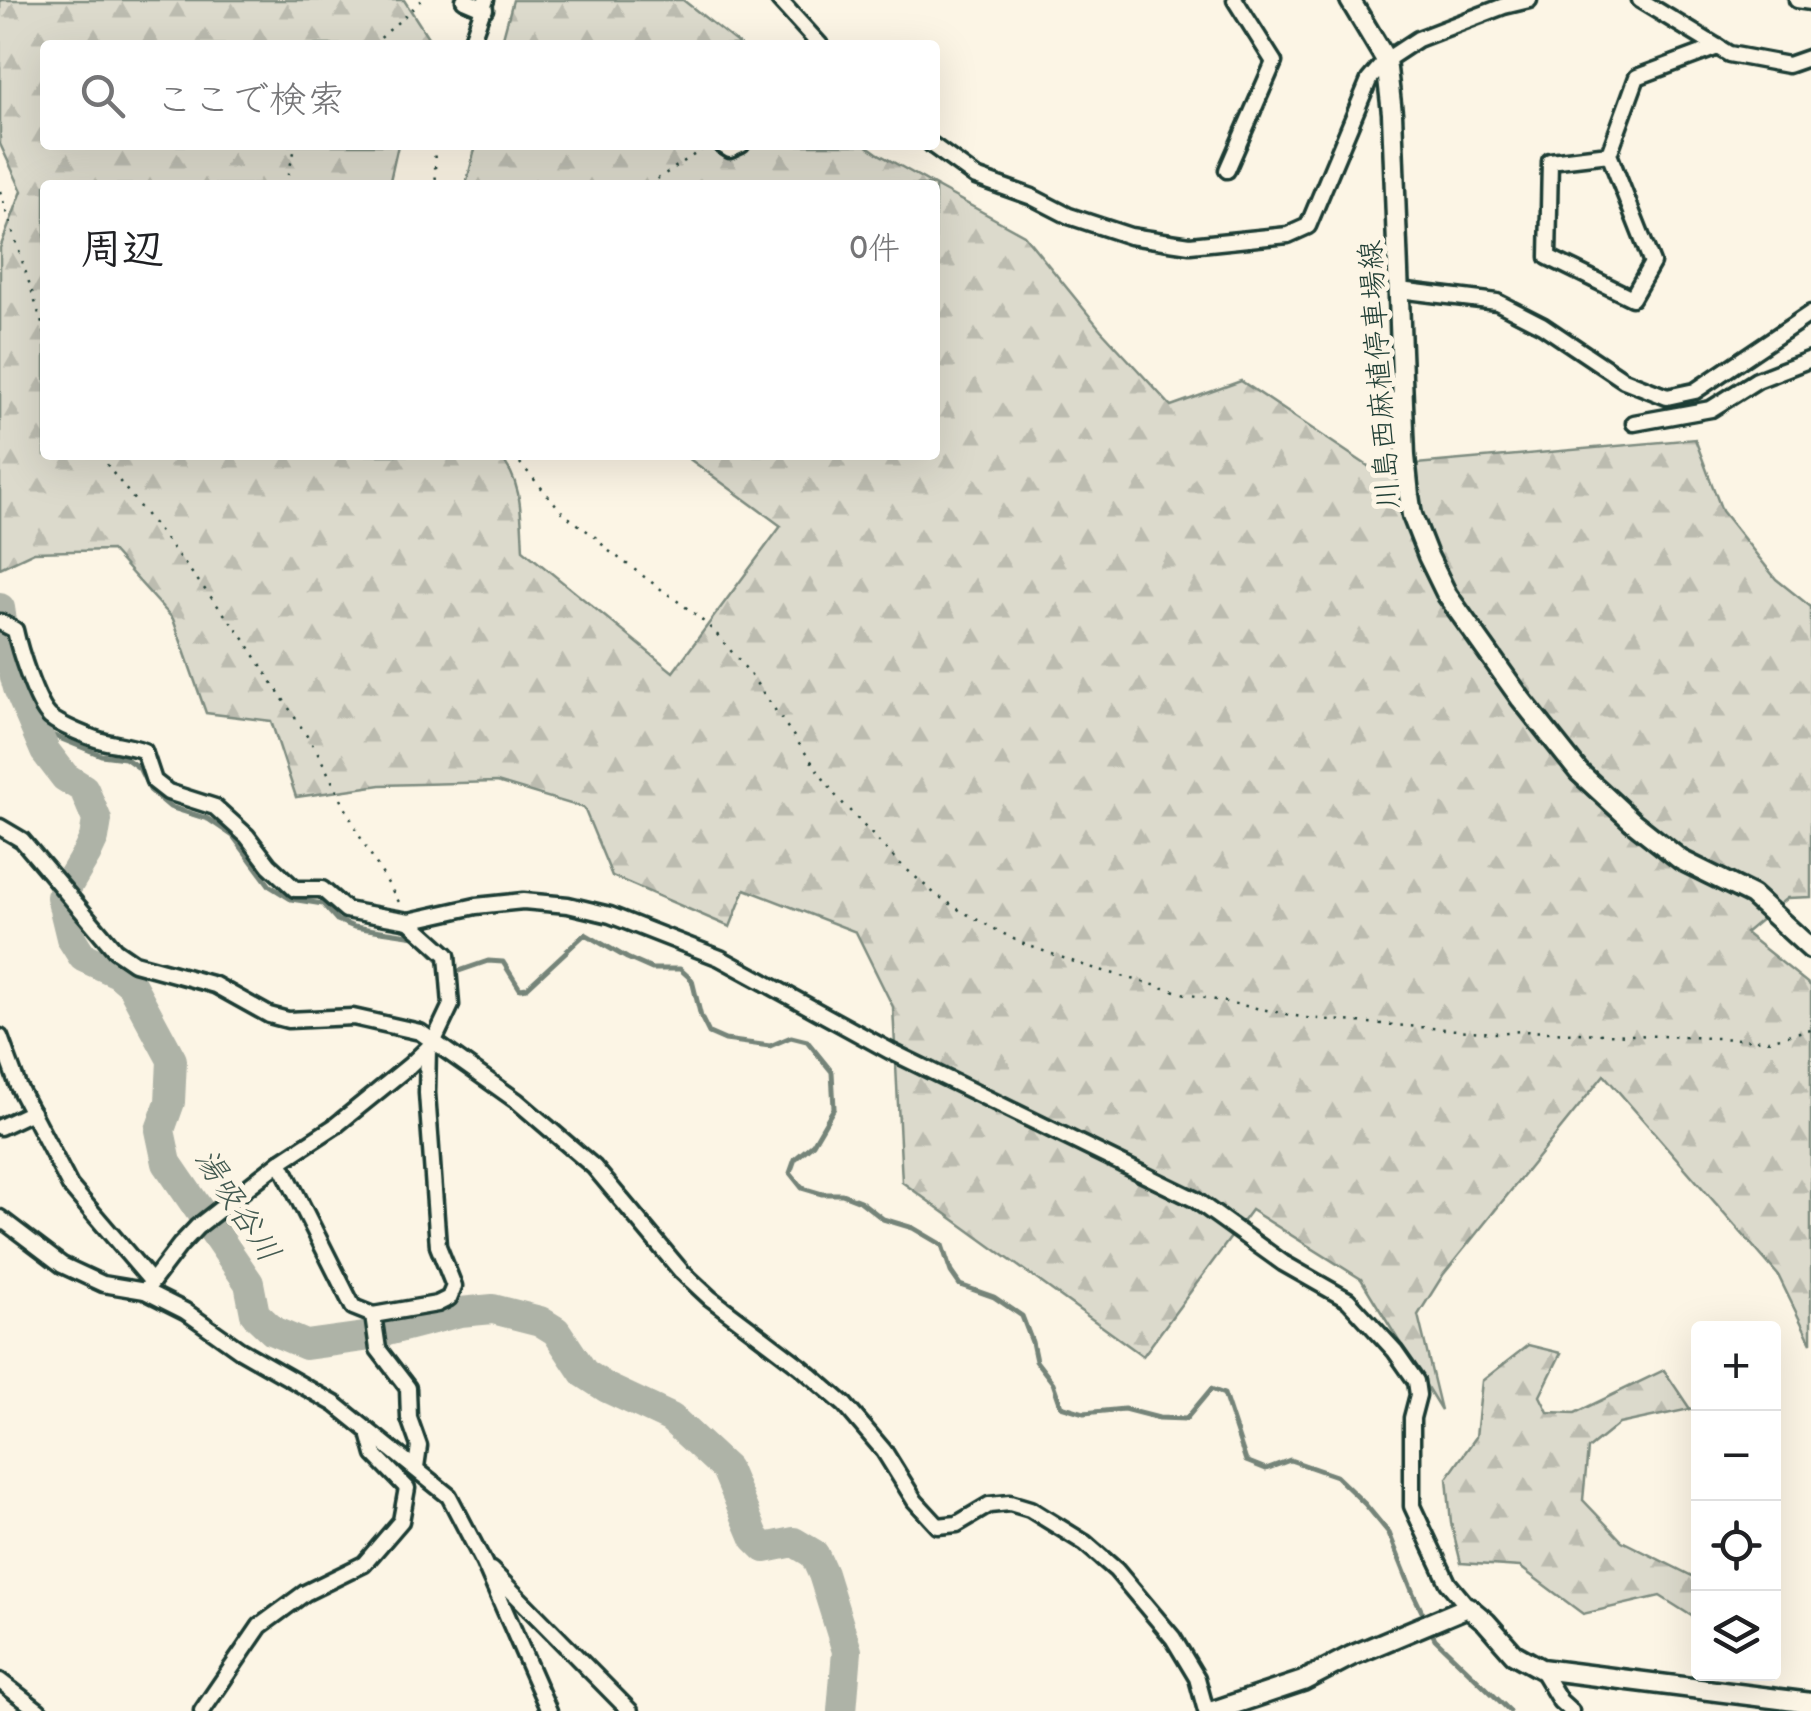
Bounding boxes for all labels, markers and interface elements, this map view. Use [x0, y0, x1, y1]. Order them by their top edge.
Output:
search box [40, 40, 940, 150]
icon: search [75, 68, 130, 123]
text: ここで検索 [155, 78, 345, 123]
text: 周辺 [80, 225, 164, 276]
text: 0件 [849, 230, 900, 269]
street label: 川島西麻植停車場線 [1353, 239, 1407, 511]
water label: 湯吸谷川 [186, 1142, 288, 1270]
map controls [1691, 1321, 1781, 1681]
button: + [1691, 1321, 1781, 1411]
button: − [1691, 1411, 1781, 1501]
button: locate [1691, 1501, 1781, 1591]
button: layers [1691, 1591, 1781, 1681]

